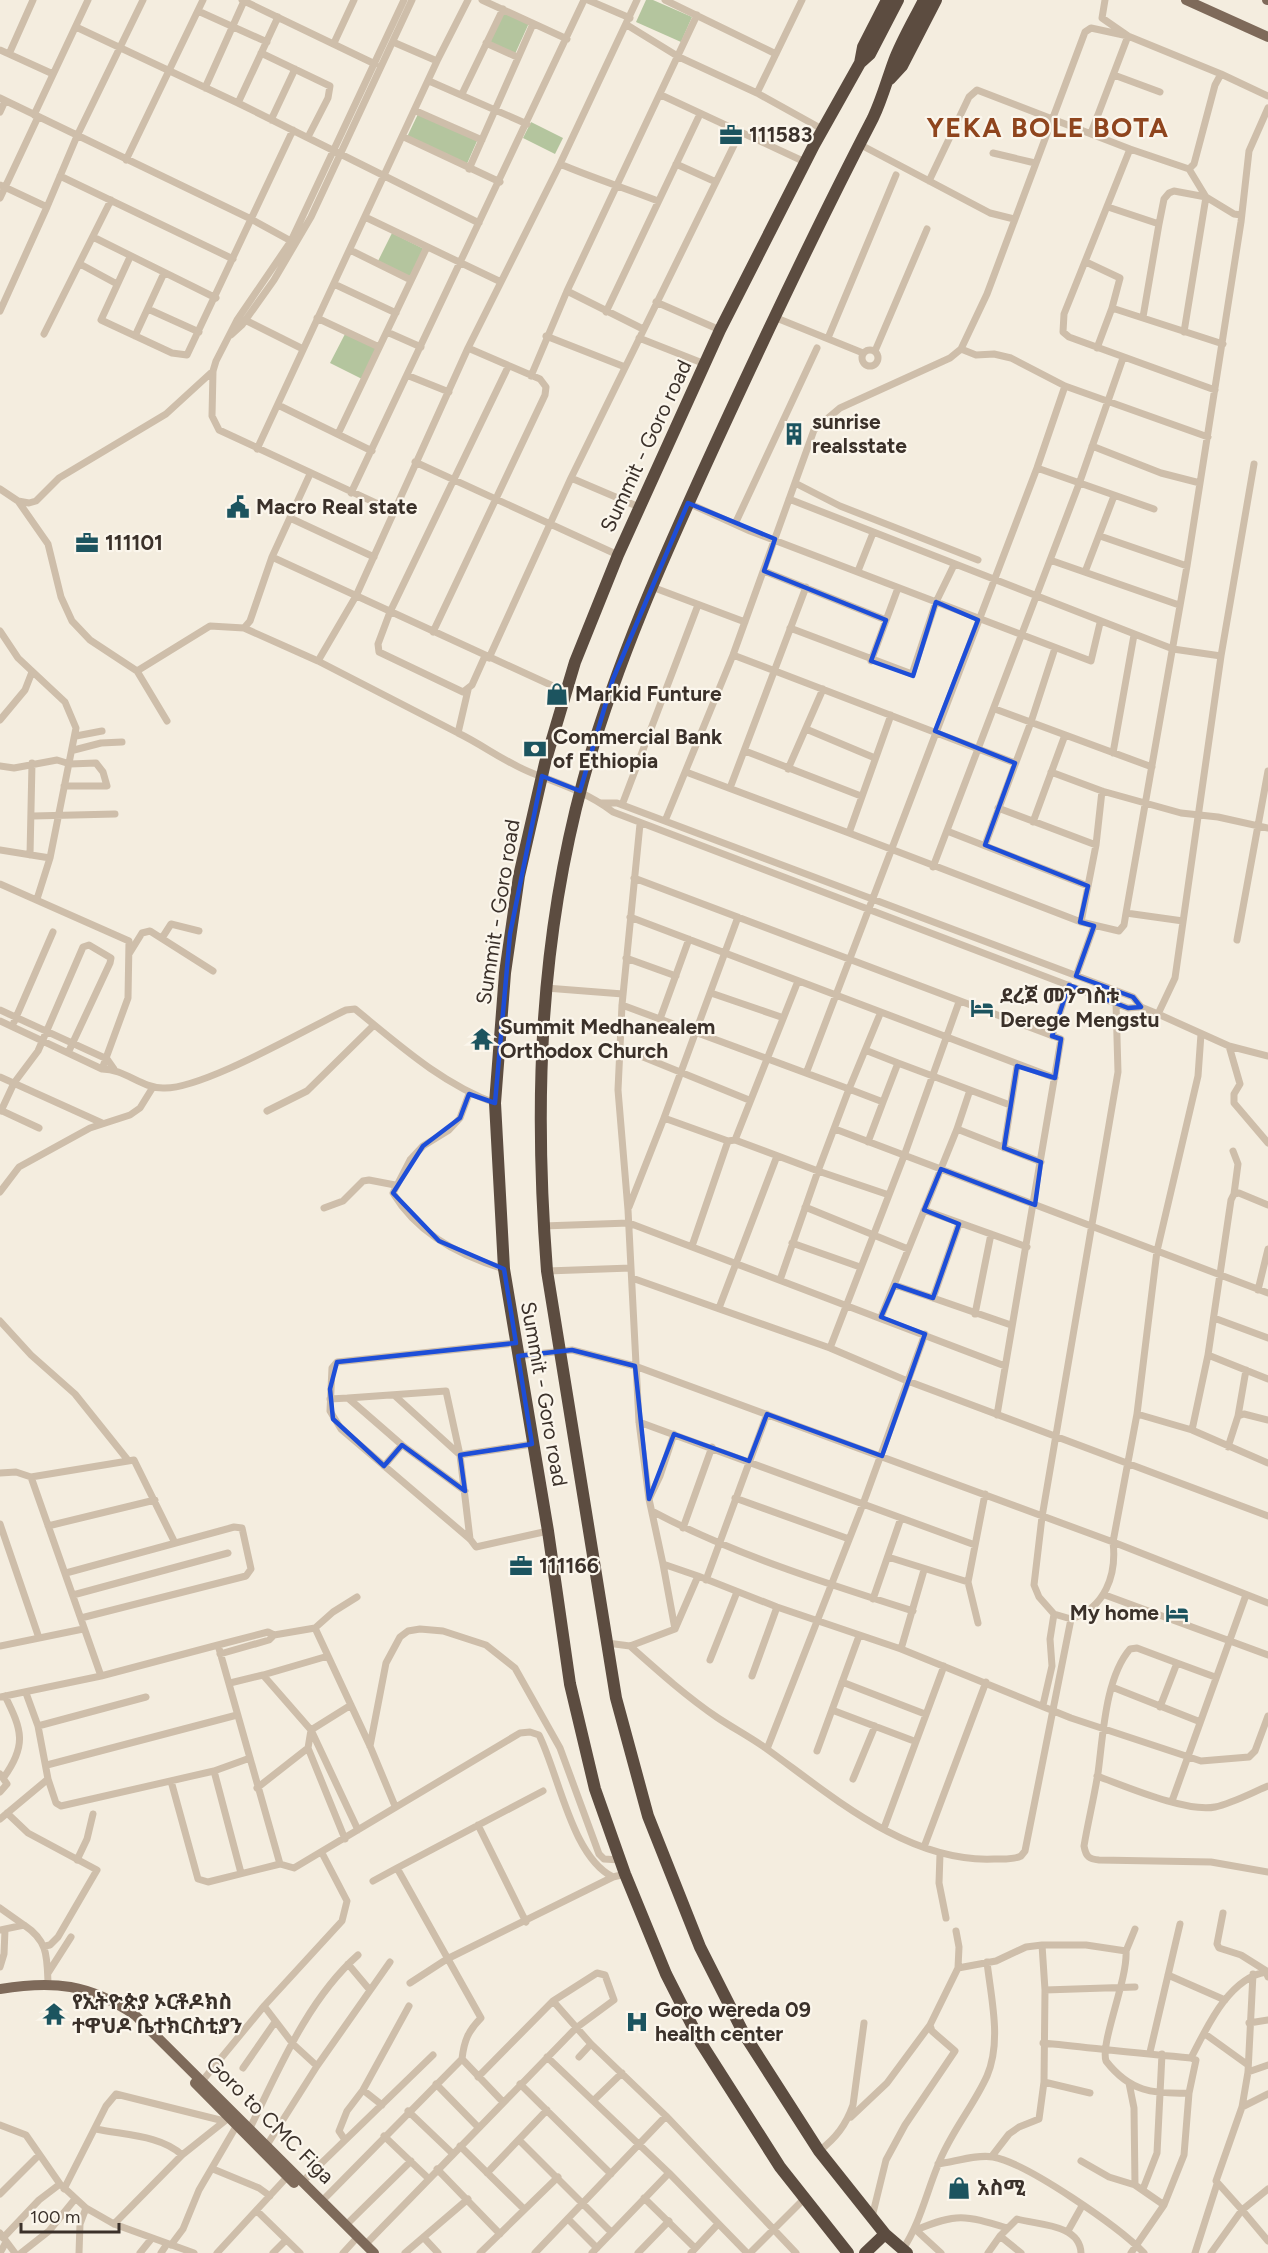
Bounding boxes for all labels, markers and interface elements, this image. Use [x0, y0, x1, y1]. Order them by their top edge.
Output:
district label: YEKA BOLE BOTA [926, 111, 1170, 144]
office icon: 111583 [718, 122, 744, 148]
place label: 111583 [749, 122, 812, 147]
street label: Summit - Goro road [595, 356, 696, 536]
place label: sunrise realsstate [812, 409, 907, 458]
building icon: sunrise realsstate [781, 421, 807, 447]
public building icon: Macro Real state [225, 494, 251, 520]
place label: Macro Real state [256, 494, 418, 519]
office icon: 111101 [74, 530, 100, 556]
place label: 111101 [105, 530, 163, 555]
shop icon: Markid Funture [544, 681, 570, 707]
place label: Markid Funture [575, 681, 722, 706]
place label: Commercial Bank of Ethiopia [553, 724, 723, 773]
bank icon: Commercial Bank of Ethiopia [522, 736, 548, 762]
street label: Summit - Goro road [471, 818, 524, 1006]
place label: ደረጀ መንግስቱ Derege Mengstu [1000, 983, 1160, 1032]
hotel icon: ደረጀ መንግስቱ Derege Mengstu [969, 995, 995, 1021]
place label: Summit Medhanealem Orthodox Church [500, 1014, 715, 1063]
temple icon: Summit Medhanealem Orthodox Church [469, 1026, 495, 1052]
street label: Summit - Goro road [516, 1300, 573, 1488]
office icon: 111166 [508, 1553, 534, 1579]
place label: 111166 [539, 1553, 599, 1578]
place label: My home [1070, 1600, 1159, 1625]
hotel icon: My home [1164, 1600, 1190, 1626]
place label: የኢትዮጵያ ኦርቶዶክስ ተዋህዶ ቤተክርስቲያን [72, 1989, 242, 2038]
place label: Goro wereda 09 health center [655, 1997, 811, 2046]
temple icon: የኢትዮጵያ ኦርቶዶክስ ተዋህዶ ቤተክርስቲያን [41, 2001, 67, 2027]
hospital icon: Goro wereda 09 health center [624, 2009, 650, 2035]
street label: Goro to CMC Figa [201, 2051, 339, 2189]
shop icon: አስሚ [946, 2175, 972, 2201]
place label: አስሚ [977, 2175, 1025, 2200]
scale bar [21, 2196, 118, 2234]
text: 100 m [30, 2206, 80, 2228]

